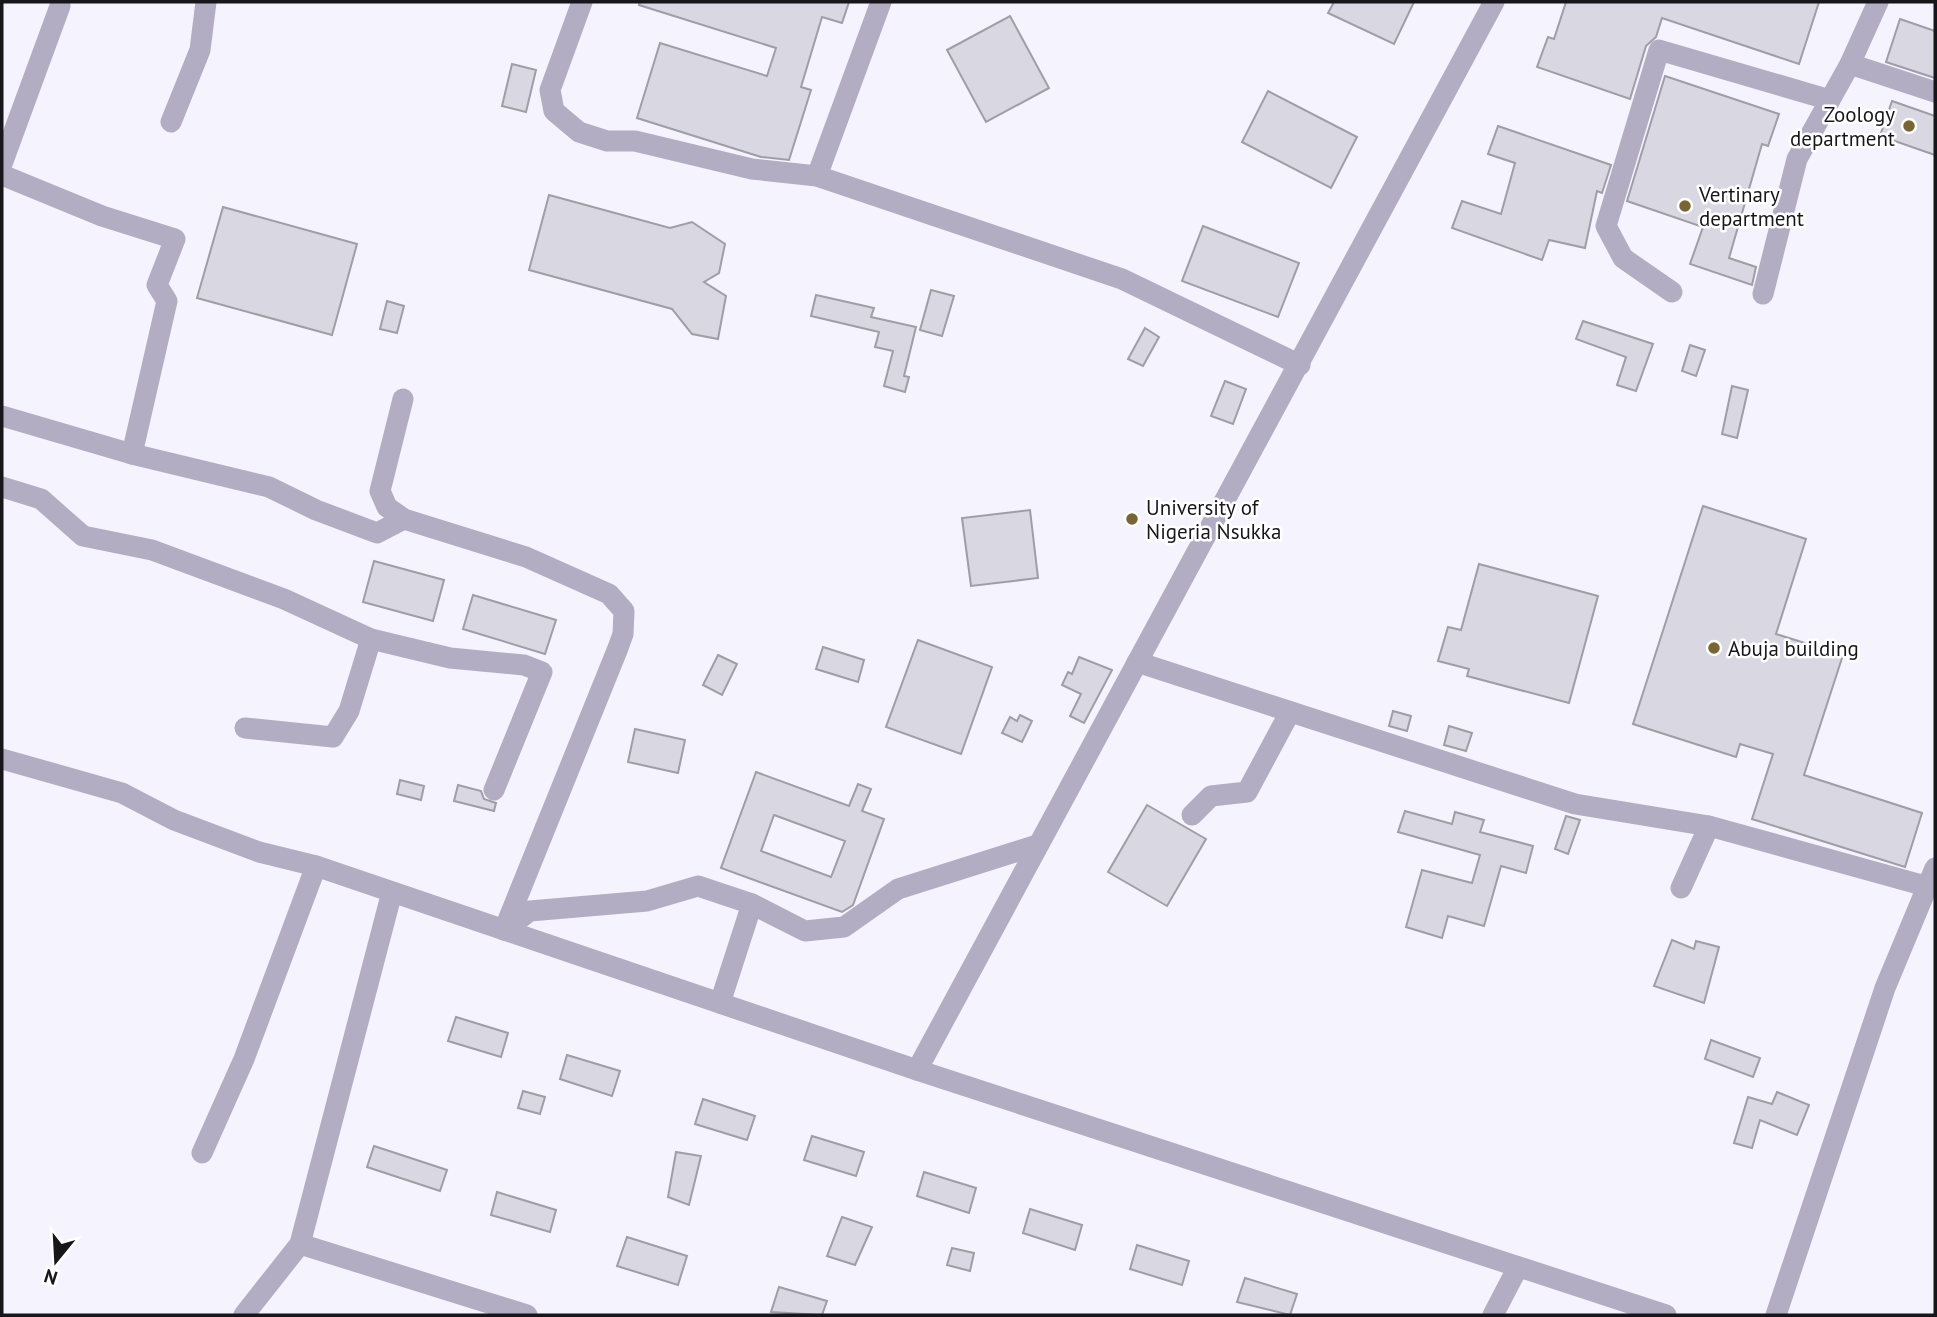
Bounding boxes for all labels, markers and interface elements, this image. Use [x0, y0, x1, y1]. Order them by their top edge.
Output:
place label: Zoology department [1790, 101, 1895, 152]
marker: Zoology department [1901, 118, 1917, 134]
place label: Vertinary department [1698, 181, 1804, 232]
marker: Vertinary department [1677, 198, 1693, 214]
place label: University of Nigeria Nsukka [1146, 494, 1281, 545]
marker: University of Nigeria Nsukka [1124, 511, 1140, 527]
place label: Abuja building [1728, 635, 1859, 662]
marker: Abuja building [1706, 640, 1722, 656]
north arrow [21, 1226, 91, 1296]
text: N [41, 1264, 60, 1291]

